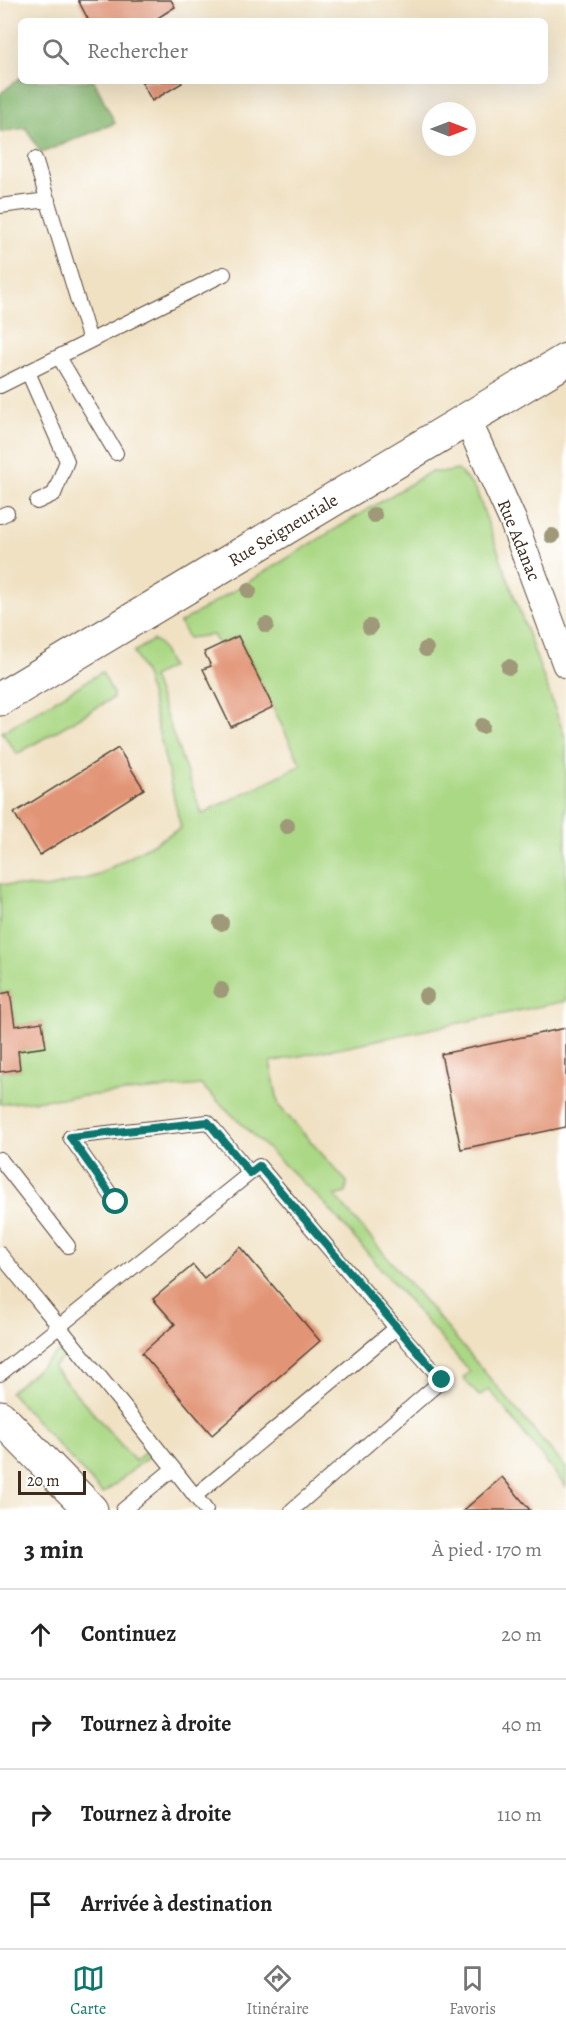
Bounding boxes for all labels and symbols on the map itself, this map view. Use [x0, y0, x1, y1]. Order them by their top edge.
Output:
north arrow [422, 102, 476, 156]
street label: Rue Seigneuriale [224, 488, 342, 572]
street label: Rue Adanac [492, 496, 546, 584]
route start [102, 1188, 128, 1214]
route end [428, 1366, 454, 1392]
scale bar [18, 1468, 86, 1496]

